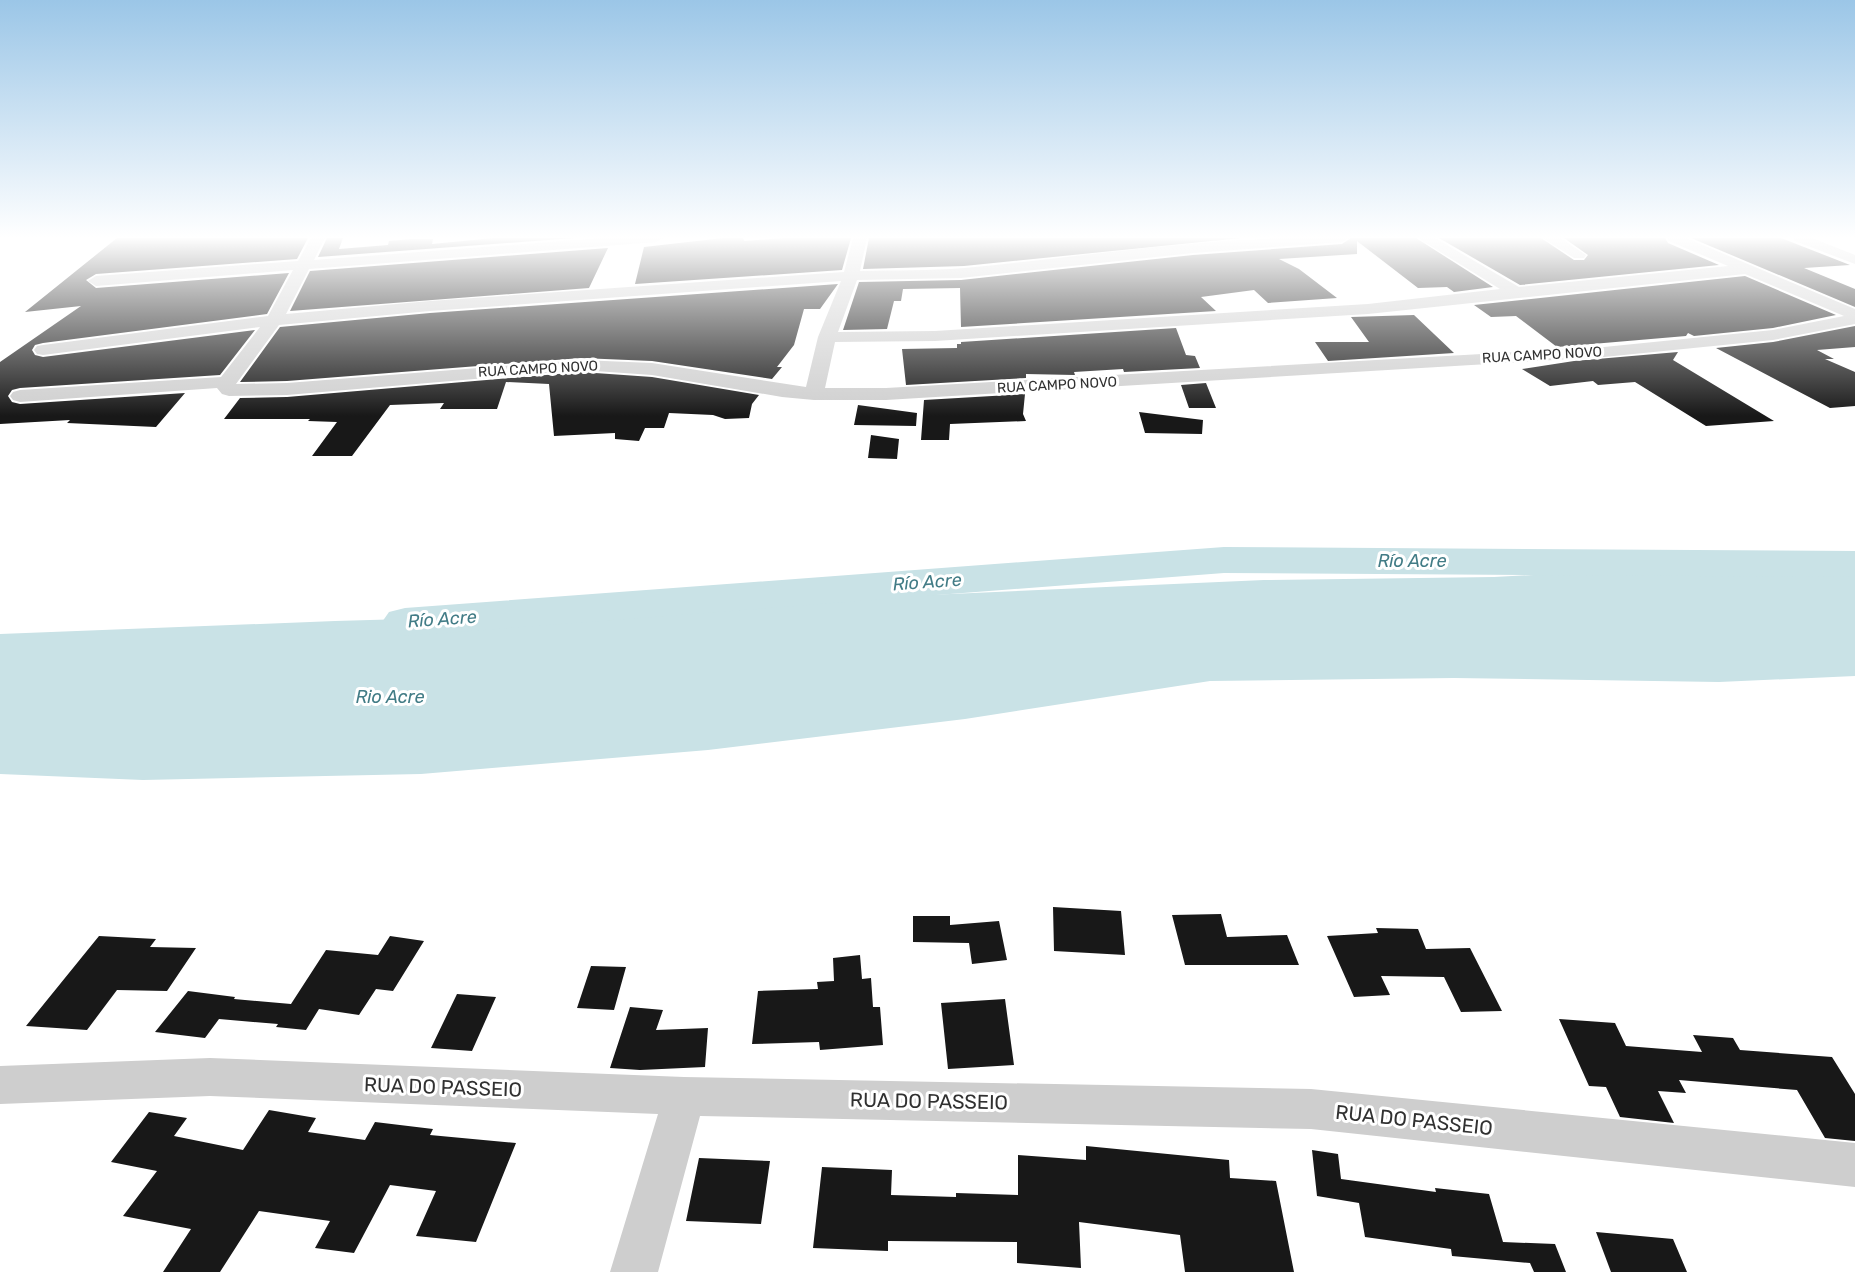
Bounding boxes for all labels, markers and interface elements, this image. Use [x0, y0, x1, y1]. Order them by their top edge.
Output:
street label: RUA CAMPO NOVO [1482, 343, 1602, 367]
street label: RUA CAMPO NOVO [478, 357, 598, 381]
street label: RUA CAMPO NOVO [997, 373, 1117, 397]
water label: Río Acre [1377, 550, 1447, 572]
water label: Río Acre [892, 569, 962, 595]
water label: Río Acre [407, 606, 477, 632]
water label: Rio Acre [355, 686, 425, 708]
street label: RUA DO PASSEIO [364, 1072, 522, 1102]
street label: RUA DO PASSEIO [850, 1088, 1008, 1114]
street label: RUA DO PASSEIO [1334, 1100, 1494, 1140]

